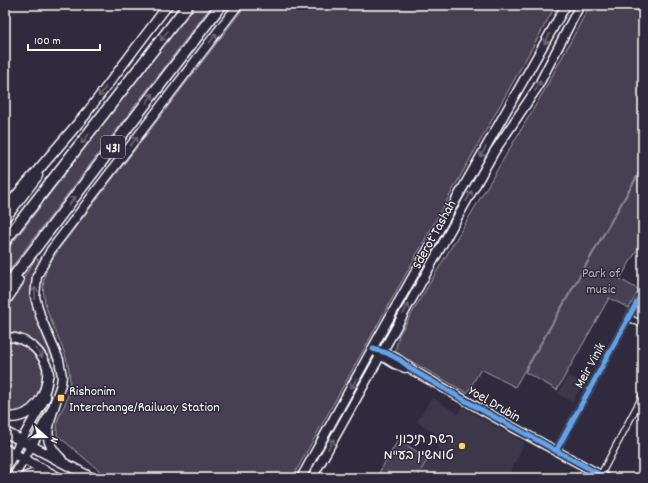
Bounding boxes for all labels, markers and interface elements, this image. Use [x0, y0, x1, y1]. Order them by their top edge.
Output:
scale bar [28, 26, 100, 52]
one-way arrow [160, 31, 169, 42]
text: 100 m [34, 33, 61, 50]
one-way arrow [209, 33, 217, 44]
one-way arrow [543, 33, 550, 45]
one-way arrow [535, 80, 543, 92]
one-way arrow [98, 86, 107, 97]
one-way arrow [146, 93, 155, 104]
one-way arrow [80, 133, 89, 144]
road number: 431 [101, 136, 125, 158]
one-way arrow [130, 136, 138, 147]
one-way arrow [479, 146, 486, 158]
one-way arrow [466, 190, 474, 202]
one-way arrow [67, 196, 76, 207]
street label: Sderot Tashah [408, 197, 462, 273]
park label: Park of music [582, 264, 621, 300]
one-way arrow [32, 287, 39, 300]
one-way arrow [402, 304, 410, 316]
street label: Meir Vinik [570, 339, 612, 392]
one-way arrow [34, 347, 43, 358]
one-way arrow [349, 377, 357, 389]
place label: Rishonim Interchange/Railway Station [69, 382, 220, 418]
street label: Yoel Drubin [464, 382, 524, 428]
marker: Rishonim Interchange/Railway Station [56, 393, 66, 403]
north arrow [26, 417, 66, 457]
place label: רשת תיכוני טומשין בע"מ [384, 430, 454, 466]
text: N [45, 434, 62, 446]
one-way arrow [327, 438, 335, 450]
marker: רשת תיכוני טומשין בע"מ [457, 441, 467, 451]

